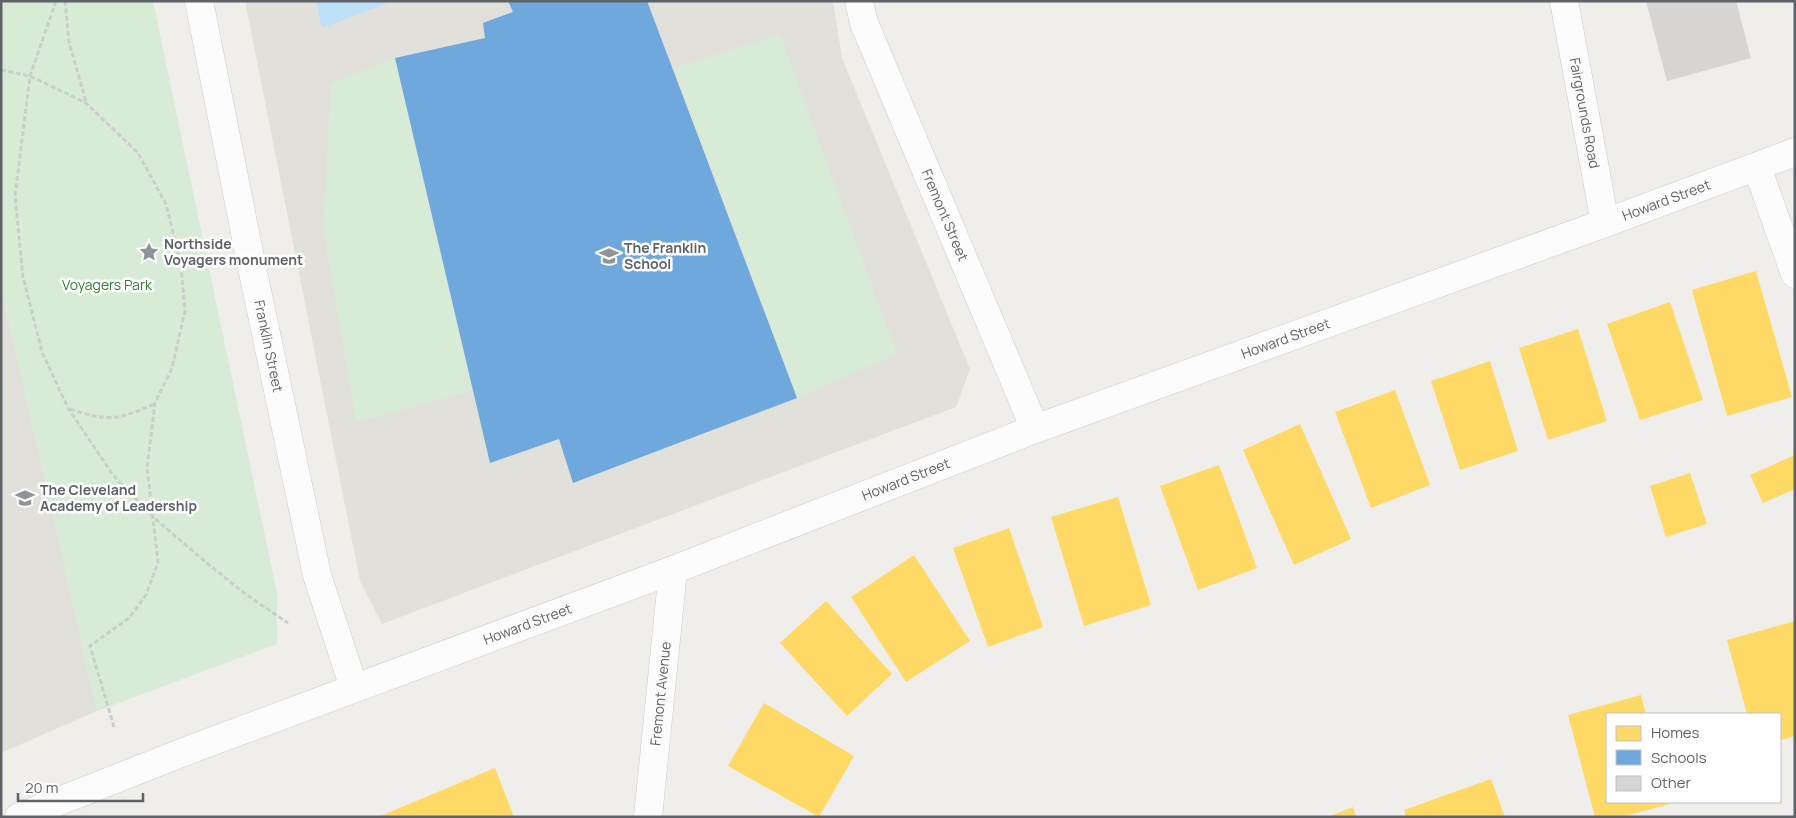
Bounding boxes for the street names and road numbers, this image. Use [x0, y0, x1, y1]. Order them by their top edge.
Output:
street label: Fairgrounds Road [1566, 56, 1605, 170]
street label: Fremont Street [918, 166, 973, 264]
street label: Howard Street [1619, 174, 1713, 225]
street label: Franklin Street [250, 298, 288, 394]
street label: Howard Street [1238, 313, 1333, 363]
street label: Howard Street [859, 453, 953, 505]
street label: Howard Street [481, 598, 575, 649]
street label: Fremont Avenue [645, 640, 675, 747]

